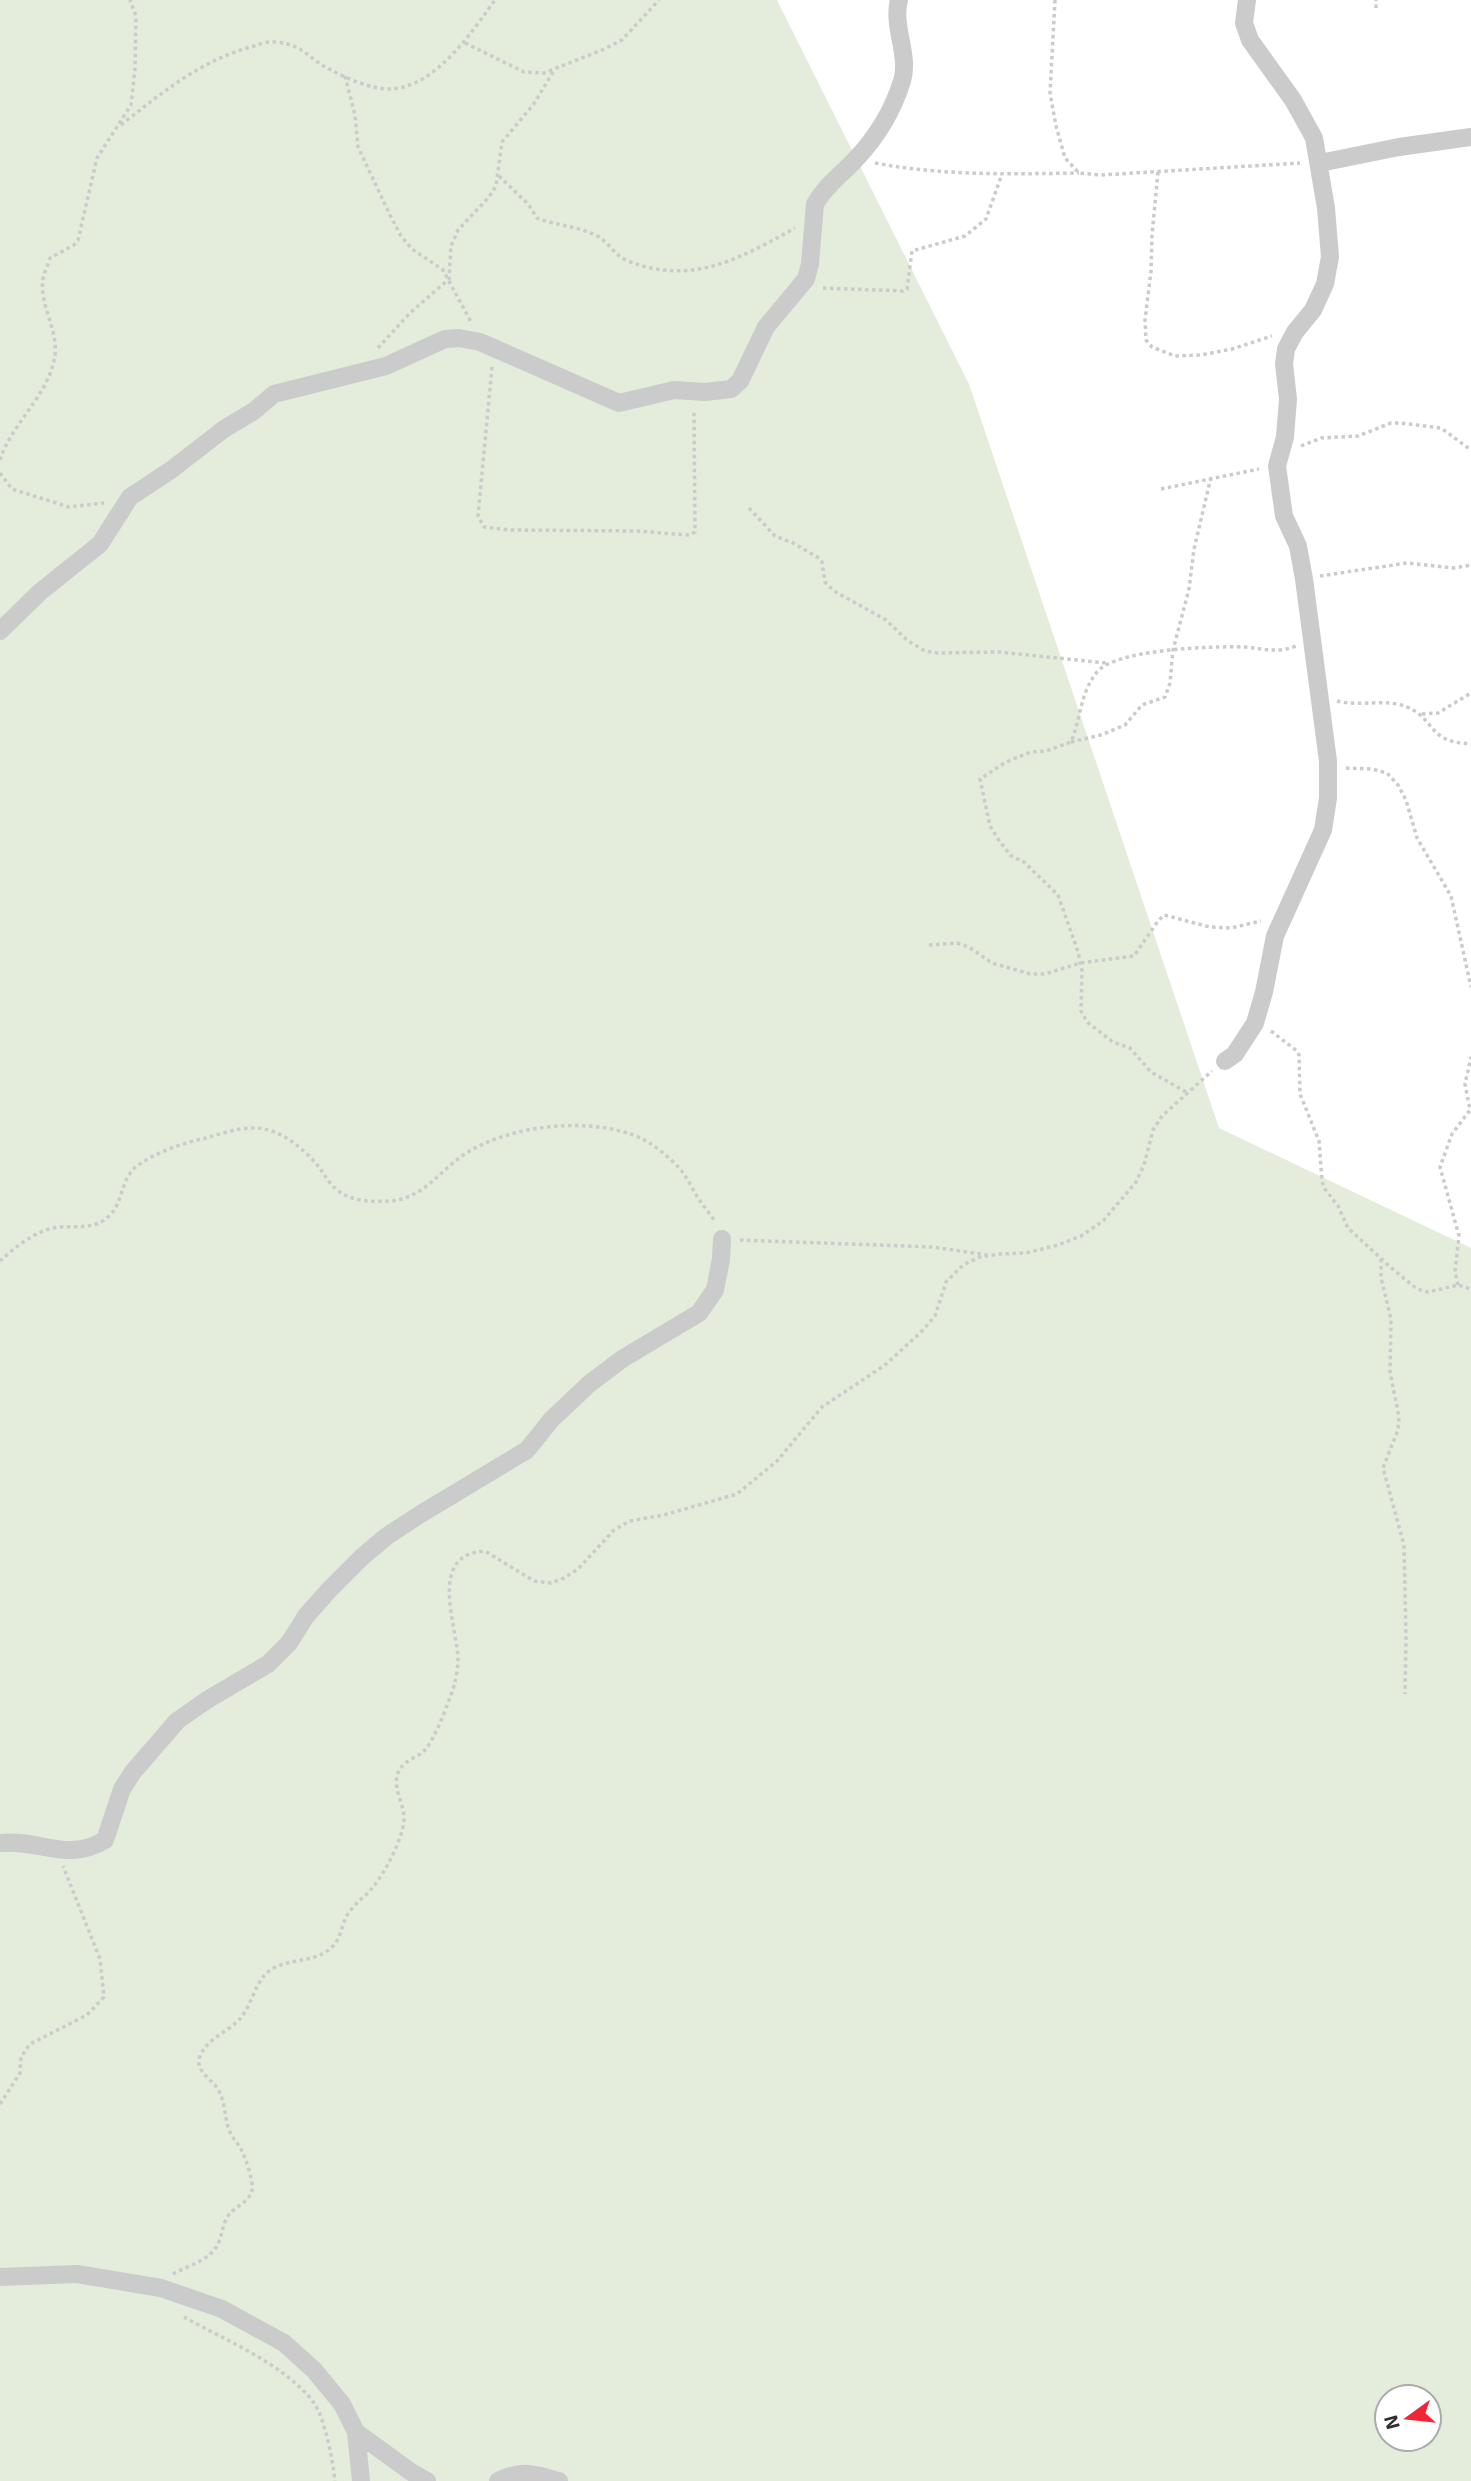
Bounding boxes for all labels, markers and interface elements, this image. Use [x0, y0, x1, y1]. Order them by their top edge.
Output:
north arrow [1373, 2383, 1443, 2453]
text: N [1378, 2413, 1404, 2432]

